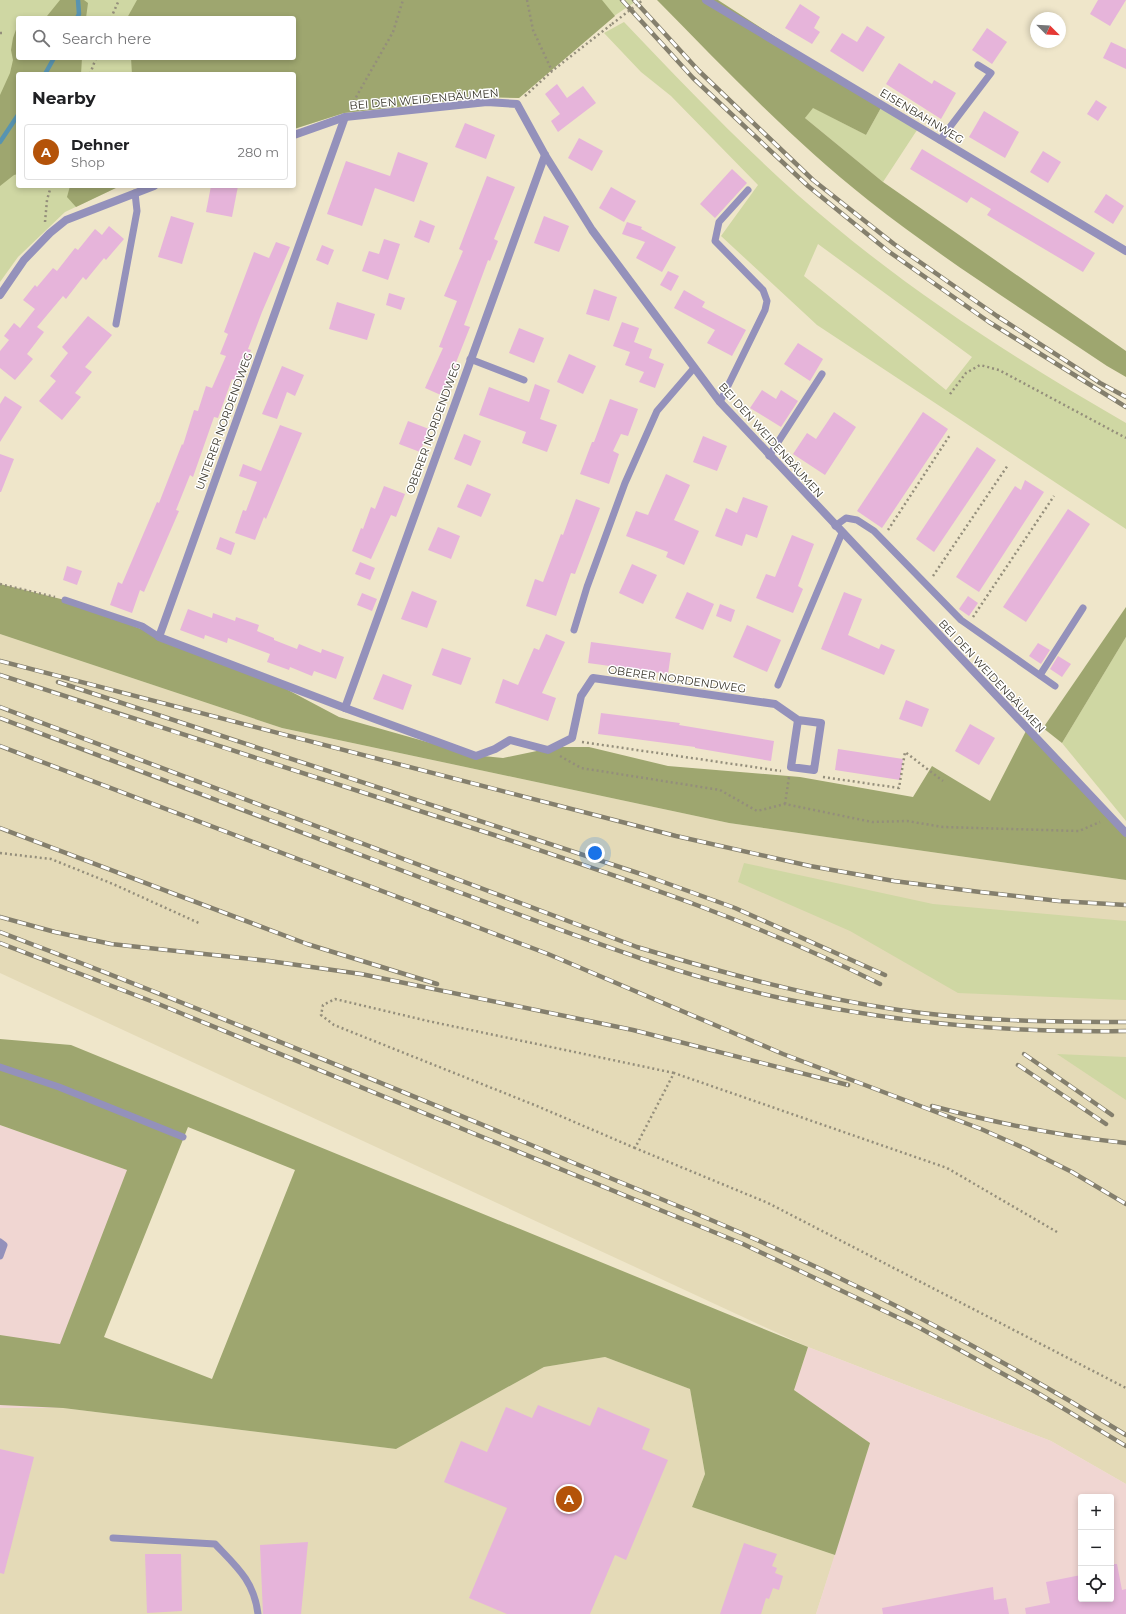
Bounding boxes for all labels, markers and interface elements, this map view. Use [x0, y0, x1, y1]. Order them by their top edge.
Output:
north arrow [1030, 12, 1066, 48]
search box [16, 16, 296, 60]
icon: search [30, 27, 52, 49]
text: Search here [62, 29, 151, 48]
street label: EISENBAHNWEG [877, 85, 967, 147]
street label: BEI DEN WEIDENBÄUMEN [349, 86, 499, 112]
text: Nearby [32, 88, 96, 108]
text: Dehner [71, 135, 130, 154]
text: A [41, 144, 51, 160]
text: 280 m [238, 144, 279, 160]
text: Shop [71, 154, 105, 170]
street label: UNTERER NORDENDWEG [192, 350, 256, 492]
street label: OBERER NORDENDWEG [403, 360, 463, 496]
street label: BEI DEN WEIDENBÄUMEN [716, 380, 826, 500]
street label: BEI DEN WEIDENBÄUMEN [936, 616, 1048, 736]
street label: OBERER NORDENDWEG [607, 662, 747, 696]
your location [585, 843, 605, 863]
pin: A [556, 1484, 582, 1514]
map controls [1078, 1494, 1114, 1602]
button: + [1078, 1494, 1114, 1530]
button: − [1078, 1530, 1114, 1566]
button: locate [1078, 1566, 1114, 1602]

